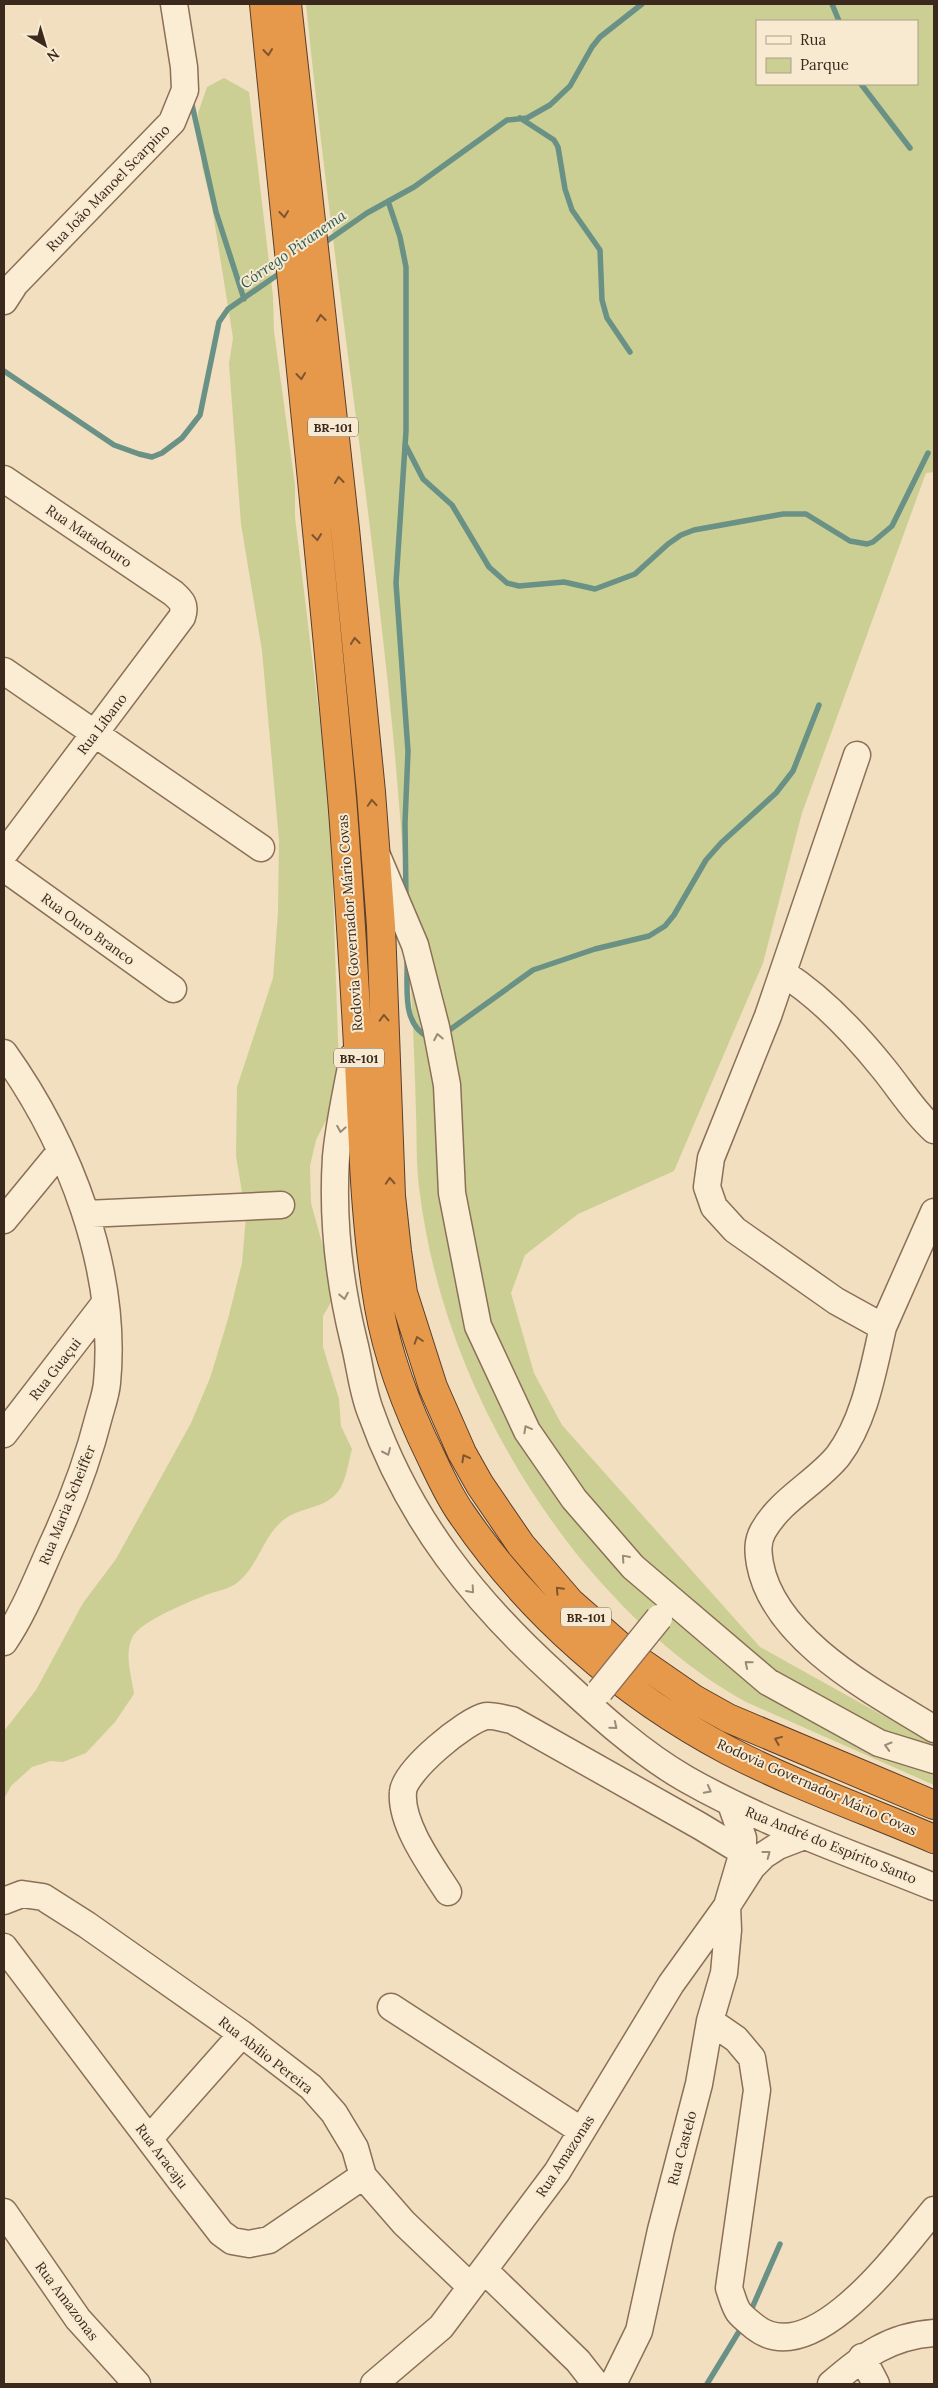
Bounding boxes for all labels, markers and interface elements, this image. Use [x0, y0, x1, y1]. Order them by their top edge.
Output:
north arrow [20, 20, 70, 70]
legend [756, 20, 918, 85]
text: Rua [800, 30, 826, 49]
text: N [43, 45, 63, 66]
one-way arrow [263, 49, 274, 57]
text: Parque [800, 55, 849, 74]
street label: Rua João Manoel Scarpino [42, 121, 174, 255]
water label: Córrego Piranema [236, 205, 350, 293]
one-way arrow [278, 210, 289, 218]
one-way arrow [316, 314, 327, 322]
one-way arrow [295, 372, 306, 380]
road number: BR-101 [308, 418, 358, 437]
one-way arrow [334, 475, 345, 483]
street label: Rua Matadouro [43, 501, 135, 571]
one-way arrow [311, 534, 322, 542]
one-way arrow [350, 637, 361, 645]
street label: Rua Líbano [73, 690, 131, 758]
one-way arrow [367, 799, 378, 807]
street label: Rodovia Governador Mário Covas [333, 814, 367, 1032]
street label: Rua Ouro Branco [38, 889, 138, 969]
one-way arrow [378, 1014, 389, 1022]
one-way arrow [433, 1033, 443, 1041]
road number: BR-101 [334, 1048, 384, 1068]
one-way arrow [336, 1125, 346, 1133]
one-way arrow [385, 1176, 396, 1184]
one-way arrow [338, 1291, 349, 1300]
street label: Rua Guaçui [25, 1334, 85, 1404]
one-way arrow [413, 1336, 423, 1345]
one-way arrow [523, 1425, 533, 1434]
street label: Rua Maria Scheiffer [35, 1443, 99, 1567]
one-way arrow [380, 1447, 391, 1456]
one-way arrow [461, 1455, 471, 1464]
one-way arrow [623, 1555, 631, 1564]
one-way arrow [466, 1584, 475, 1593]
one-way arrow [556, 1587, 565, 1596]
road number: BR-101 [561, 1608, 611, 1626]
one-way arrow [745, 1662, 754, 1670]
one-way arrow [608, 1720, 617, 1728]
street label: Rodovia Governador Mário Covas [714, 1735, 920, 1839]
one-way arrow [774, 1736, 783, 1746]
one-way arrow [884, 1742, 892, 1752]
one-way arrow [702, 1784, 711, 1794]
street label: Rua André do Espírito Santo [743, 1802, 919, 1888]
one-way arrow [761, 1851, 771, 1860]
street label: Rua Abílio Pereira [215, 2012, 317, 2098]
street label: Rua Castelo [663, 2109, 701, 2187]
street label: Rua Amazonas [532, 2112, 598, 2200]
street label: Rua Aracaju [132, 2120, 192, 2192]
street label: Rua Amazonas [32, 2258, 102, 2344]

